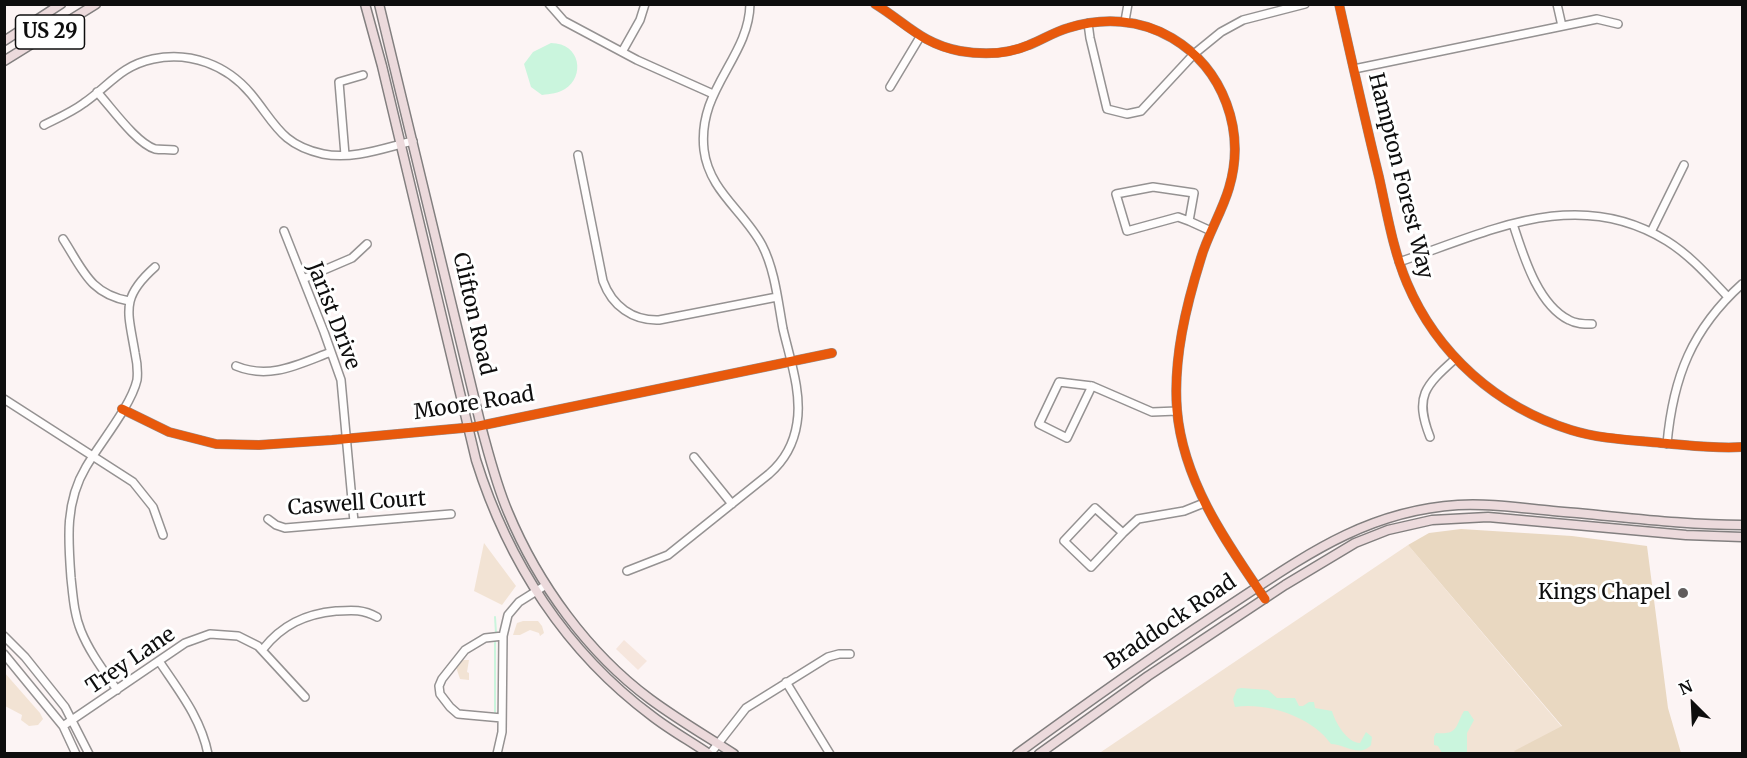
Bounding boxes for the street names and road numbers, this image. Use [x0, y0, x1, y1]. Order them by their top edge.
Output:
road number: US 29 [16, 15, 84, 49]
street label: Hampton Forest Way [1362, 71, 1438, 281]
street label: Clifton Road [447, 250, 499, 378]
street label: Jarist Drive [301, 259, 365, 373]
street label: Moore Road [412, 382, 536, 426]
street label: Caswell Court [287, 487, 427, 521]
street label: Braddock Road [1101, 570, 1241, 676]
street label: Trey Lane [82, 622, 180, 700]

